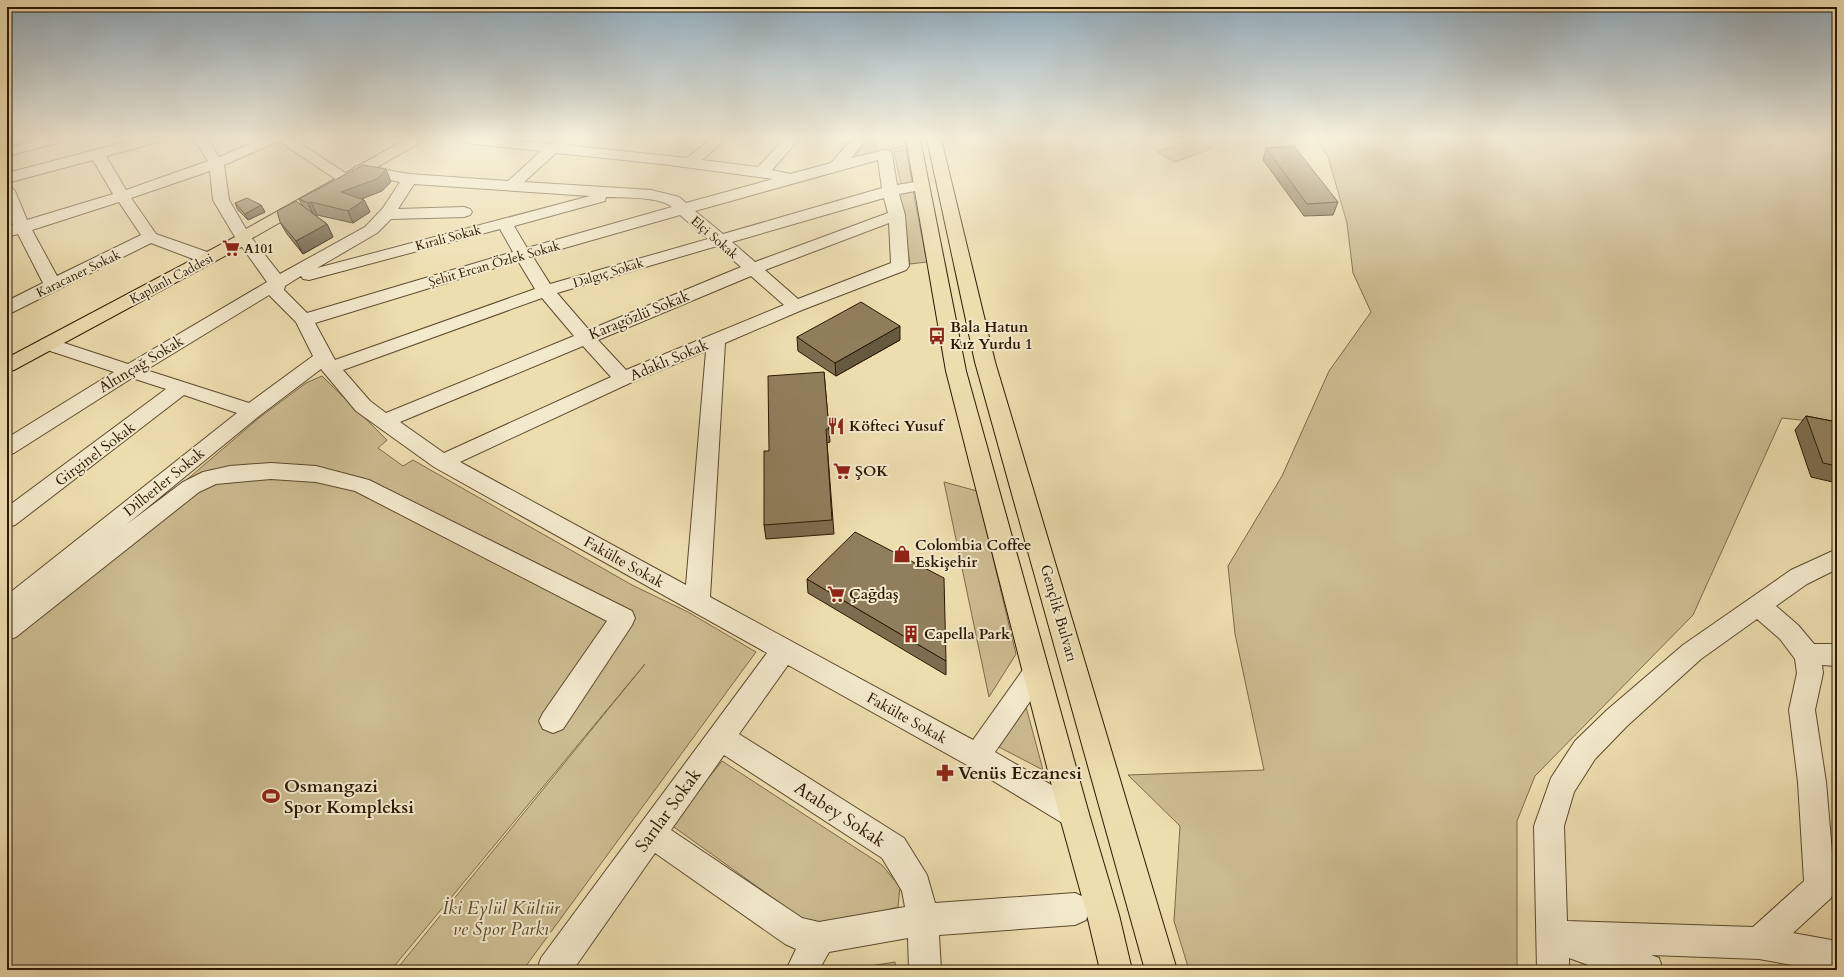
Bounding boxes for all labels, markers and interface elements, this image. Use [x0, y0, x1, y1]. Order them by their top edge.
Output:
street label: Elçi Sokak [687, 212, 742, 263]
street label: Kırali Sokak [413, 221, 483, 255]
street label: Şehit Ercan Özlek Sokak [427, 237, 562, 291]
supermarket icon: A101 [221, 238, 241, 258]
place label: A101 [244, 240, 274, 258]
street label: Karacaner Sokak [33, 246, 124, 302]
street label: Kaplanlı Caddesi [126, 249, 217, 308]
street label: Dalgıç Sokak [571, 254, 646, 292]
street label: Karagözlü Sokak [586, 286, 692, 344]
place label: Bala Hatun Kız Yurdu 1 [950, 317, 1033, 354]
bus stop icon: Bala Hatun Kız Yurdu 1 [927, 326, 947, 346]
street label: Altınçağ Sokak [95, 331, 187, 397]
street label: Adaklı Sokak [627, 335, 711, 385]
restaurant icon: Köfteci Yusuf [826, 416, 846, 436]
place label: Köfteci Yusuf [849, 416, 946, 436]
street label: Girginel Sokak [51, 417, 139, 491]
street label: Dilberler Sokak [119, 443, 209, 521]
supermarket icon: ŞOK [832, 461, 852, 481]
place label: ŞOK [855, 461, 889, 481]
street label: Fakülte Sokak [580, 532, 668, 592]
place label: Colombia Coffee Eskişehir [915, 535, 1032, 572]
shop icon: Colombia Coffee Eskişehir [892, 544, 912, 564]
street label: Gençlik Bulvarı [1036, 562, 1082, 664]
supermarket icon: Çağdaş [826, 584, 846, 604]
place label: Çağdaş [849, 584, 899, 604]
building icon: Capella Park [901, 624, 921, 644]
place label: Capella Park [924, 624, 1011, 644]
street label: Fakülte Sokak [863, 688, 951, 748]
place label: Venüs Eczanesi [958, 761, 1082, 786]
street label: Sarılar Sokak [629, 763, 708, 857]
pharmacy icon: Venüs Eczanesi [935, 763, 955, 783]
place label: Osmangazi Spor Kompleksi [284, 774, 414, 820]
street label: Atabey Sokak [789, 776, 891, 853]
sports icon: Osmangazi Spor Kompleksi [261, 786, 281, 806]
park label: İki Eylül Kültür ve Spor Parkı [442, 896, 561, 942]

